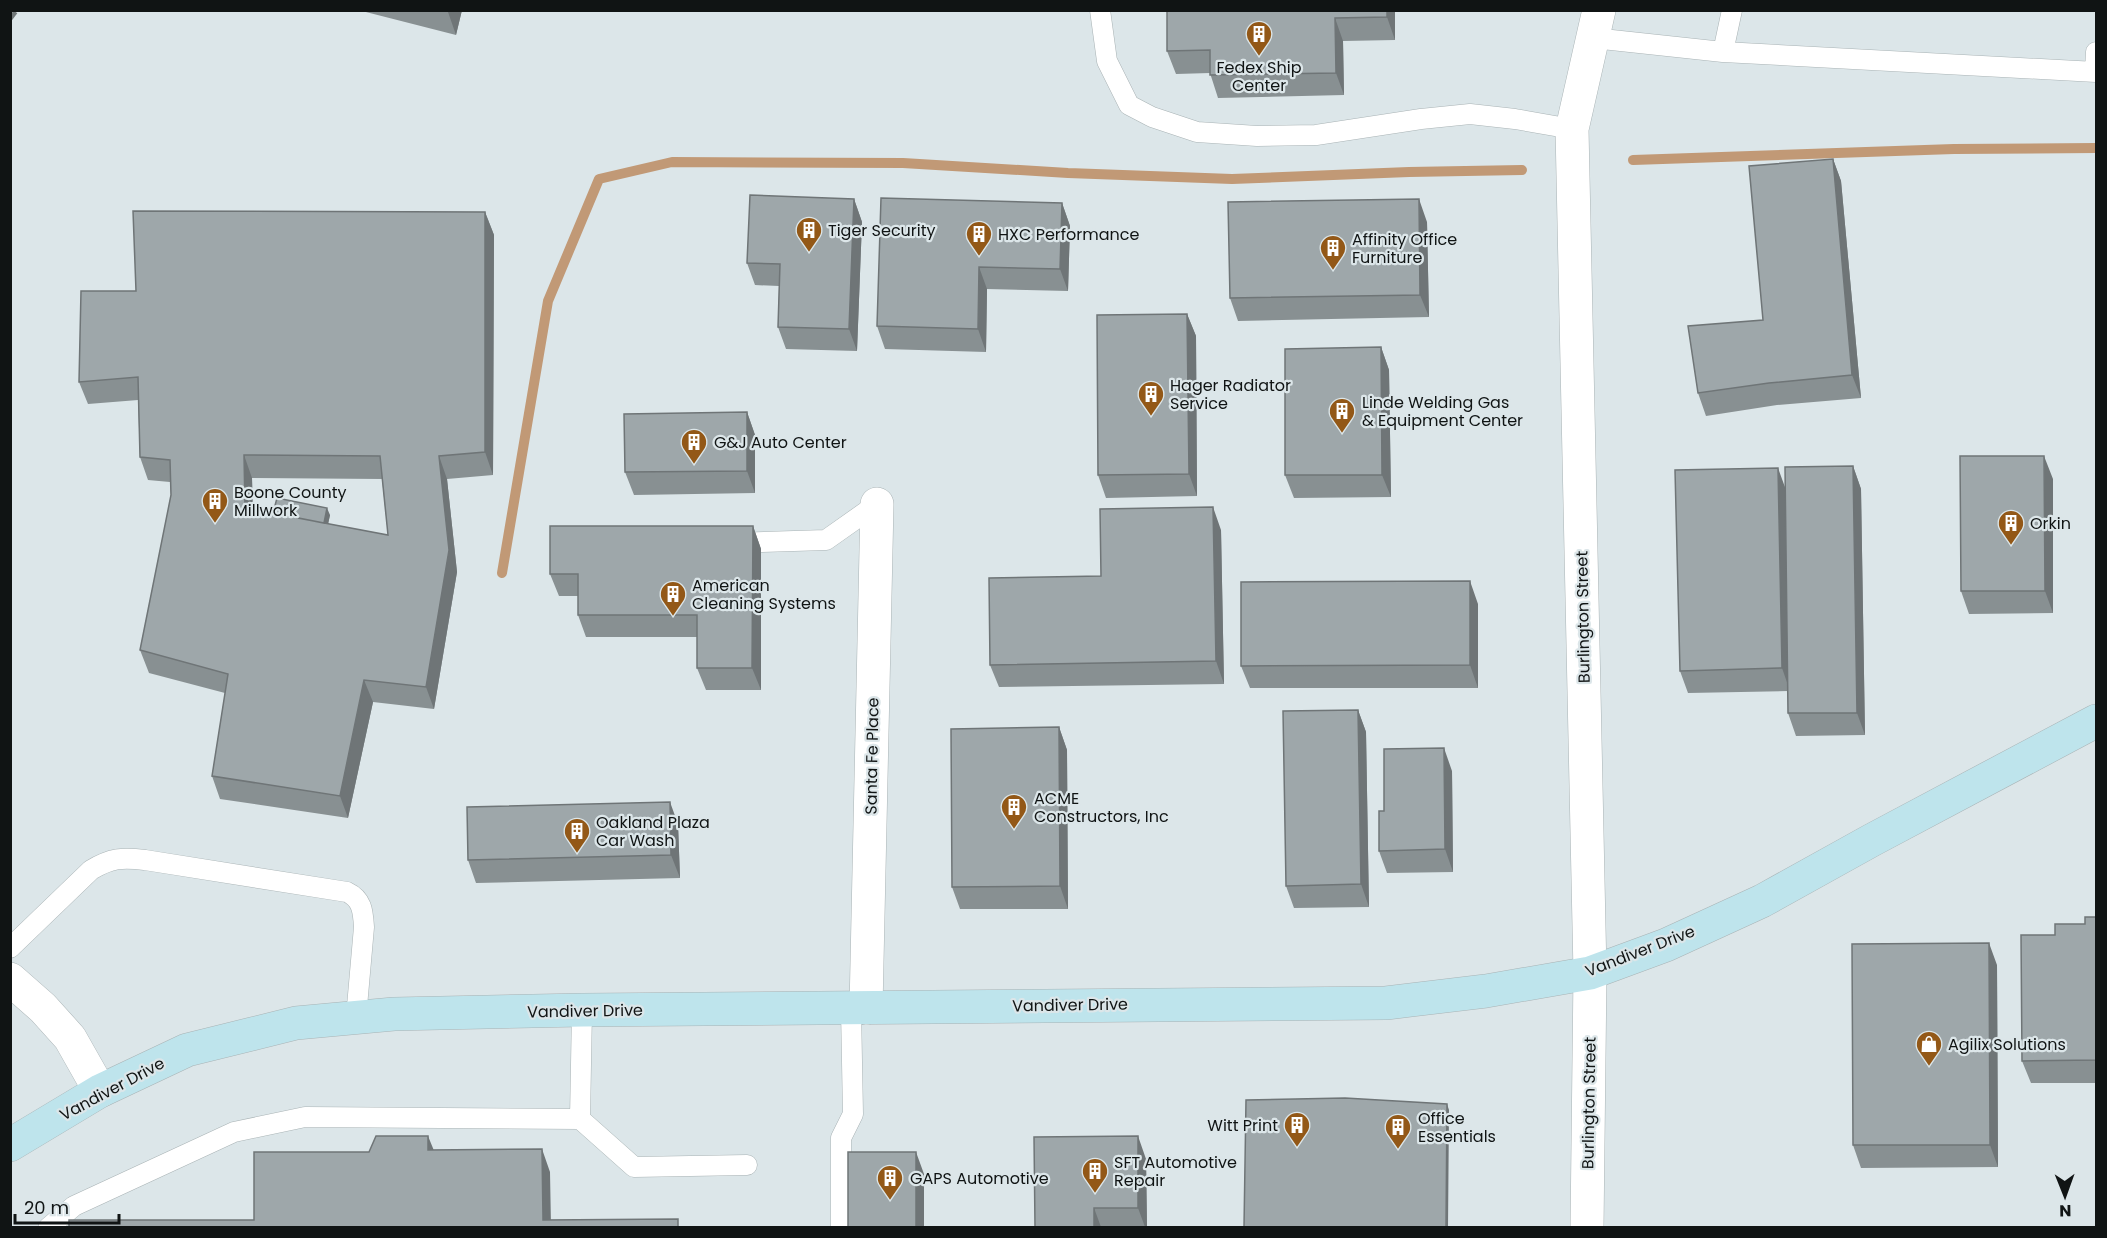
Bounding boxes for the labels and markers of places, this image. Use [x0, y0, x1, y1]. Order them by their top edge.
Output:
building icon: Fedex Ship Center [1244, 19, 1274, 57]
place label: Fedex Ship Center [1216, 56, 1302, 97]
building icon: Tiger Security [794, 215, 824, 253]
place label: Tiger Security [828, 219, 936, 242]
building icon: HXC Performance [964, 219, 994, 257]
place label: HXC Performance [998, 223, 1140, 246]
place label: Affinity Office Furniture [1352, 228, 1457, 269]
building icon: Affinity Office Furniture [1318, 233, 1348, 271]
place label: Hager Radiator Service [1170, 374, 1291, 415]
building icon: Hager Radiator Service [1136, 379, 1166, 417]
place label: Linde Welding Gas & Equipment Center [1362, 391, 1523, 432]
building icon: Linde Welding Gas & Equipment Center [1327, 396, 1357, 434]
building icon: G&J Auto Center [679, 427, 709, 465]
place label: G&J Auto Center [714, 431, 847, 454]
place label: Boone County Millwork [234, 481, 347, 522]
building icon: Boone County Millwork [200, 486, 230, 524]
building icon: Orkin [1996, 508, 2026, 546]
place label: Orkin [2030, 512, 2071, 535]
place label: American Cleaning Systems [692, 574, 836, 615]
building icon: American Cleaning Systems [658, 579, 688, 617]
place label: ACME Constructors, Inc [1034, 787, 1169, 828]
building icon: ACME Constructors, Inc [999, 792, 1029, 830]
place label: Oakland Plaza Car Wash [596, 811, 710, 852]
building icon: Oakland Plaza Car Wash [562, 816, 592, 854]
shop icon: Agilix Solutions [1914, 1029, 1944, 1067]
place label: Agilix Solutions [1948, 1033, 2066, 1056]
place label: Office Essentials [1418, 1107, 1496, 1148]
building icon: Witt Print [1282, 1110, 1312, 1148]
building icon: Office Essentials [1383, 1112, 1413, 1150]
place label: Witt Print [1207, 1114, 1278, 1137]
place label: SFT Automotive Repair [1114, 1151, 1237, 1192]
building icon: SFT Automotive Repair [1080, 1156, 1110, 1194]
building icon: GAPS Automotive [875, 1163, 905, 1201]
place label: GAPS Automotive [910, 1167, 1049, 1190]

